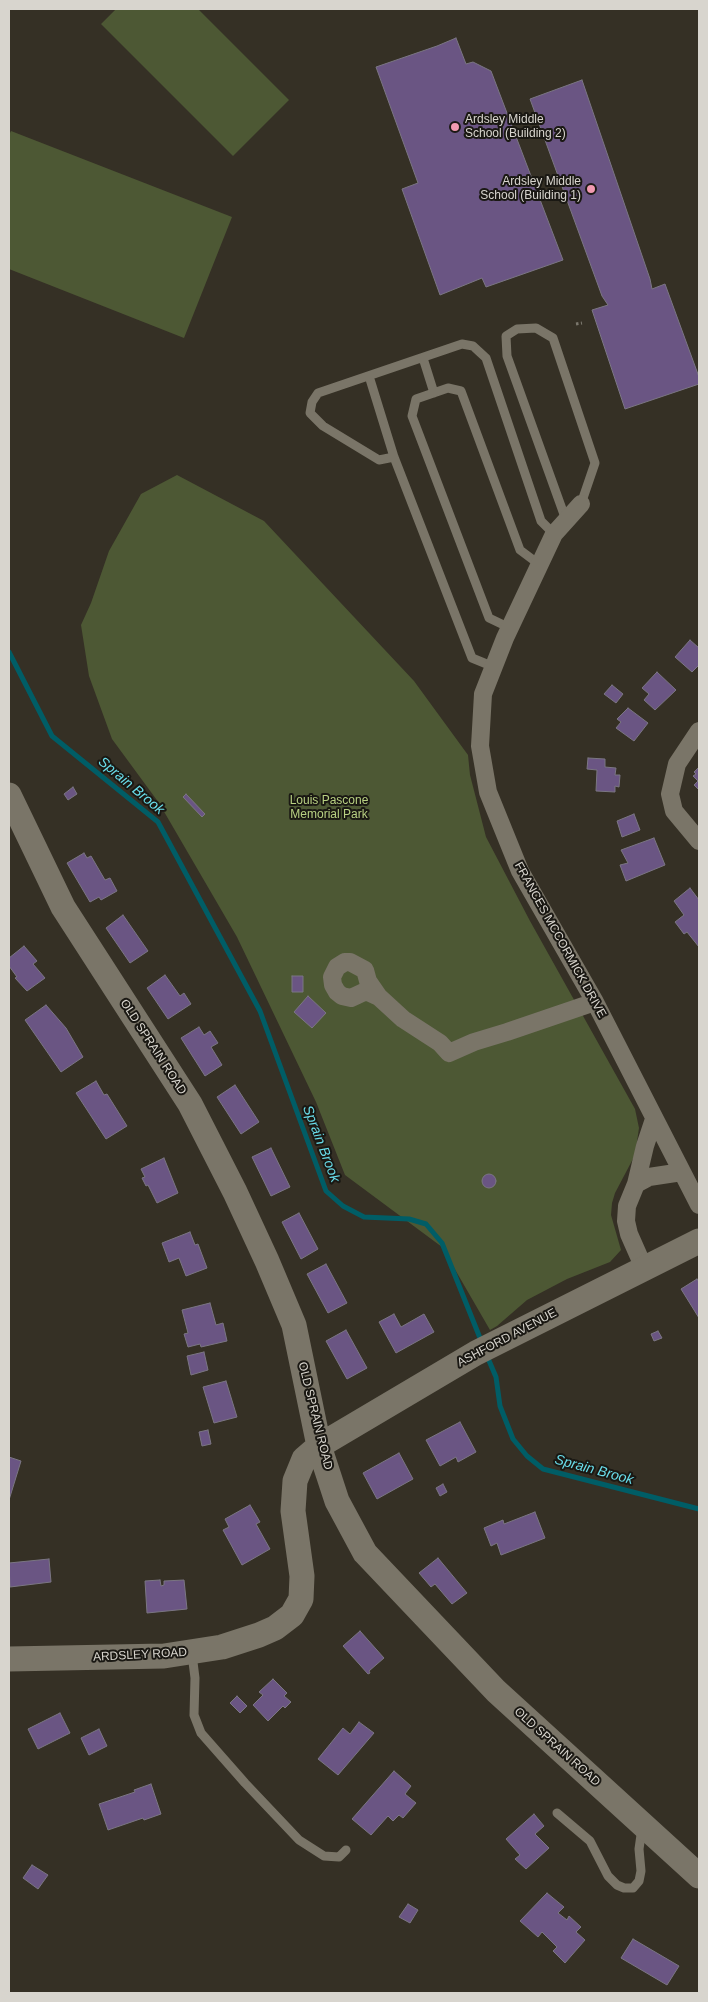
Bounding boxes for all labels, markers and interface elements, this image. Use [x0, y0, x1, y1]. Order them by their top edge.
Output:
place label: Ardsley Middle School (Building 2) [465, 113, 566, 141]
marker: Ardsley Middle School (Building 2) [449, 121, 461, 133]
place label: Ardsley Middle School (Building 1) [480, 175, 581, 203]
marker: Ardsley Middle School (Building 1) [585, 183, 597, 195]
water label: Sprain Brook [95, 754, 167, 818]
park label: Louis Pascone Memorial Park [290, 794, 368, 822]
street label: FRANCES MCCORMICK DRIVE [511, 860, 609, 1020]
street label: OLD SPRAIN ROAD [117, 997, 189, 1097]
water label: Sprain Brook [299, 1103, 343, 1185]
street label: ASHFORD AVENUE [455, 1306, 559, 1370]
street label: OLD SPRAIN ROAD [295, 1361, 335, 1471]
water label: Sprain Brook [553, 1451, 635, 1489]
street label: ARDSLEY ROAD [93, 1645, 187, 1665]
street label: OLD SPRAIN ROAD [511, 1705, 603, 1789]

